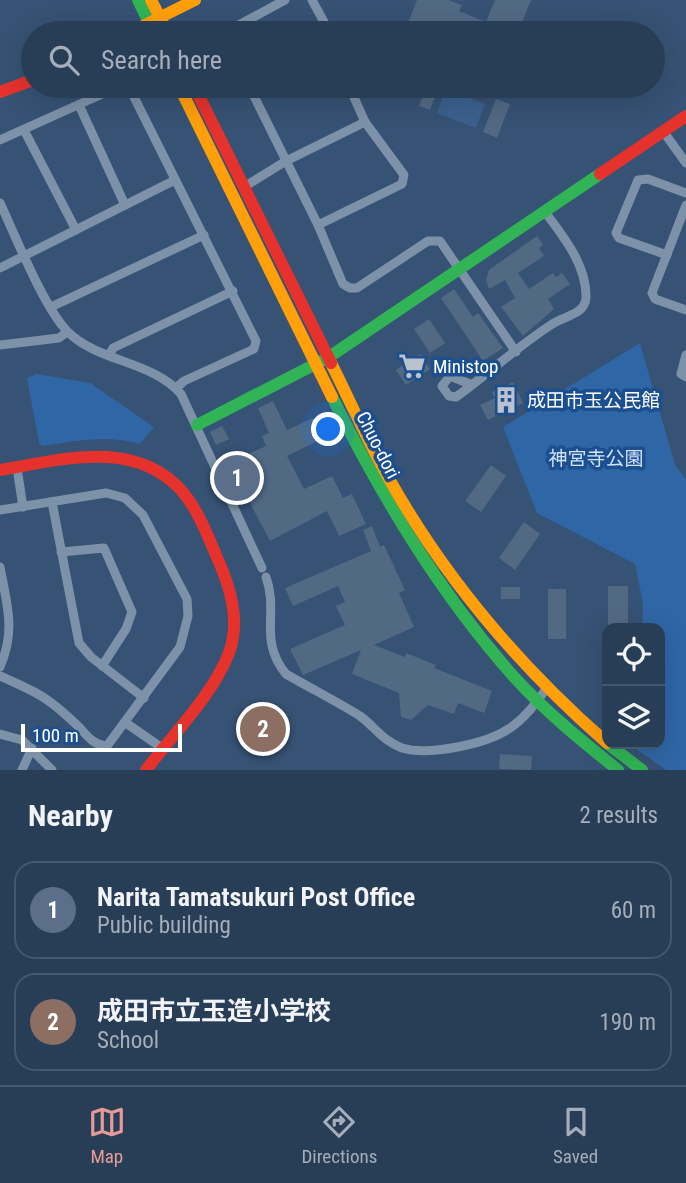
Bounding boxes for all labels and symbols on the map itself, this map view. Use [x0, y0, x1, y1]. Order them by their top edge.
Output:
supermarket icon: Ministop [397, 351, 427, 381]
place label: Ministop [433, 355, 498, 378]
building icon: 成田市玉公民館 [491, 385, 521, 415]
place label: 成田市玉公民館 [527, 389, 660, 412]
street label: Chuo-dori [351, 407, 405, 483]
your location [311, 412, 345, 446]
park label: 神宮寺公園 [548, 447, 644, 470]
pin: 1 [214, 452, 260, 504]
pin: 2 [240, 703, 286, 755]
scale bar [21, 721, 182, 753]

